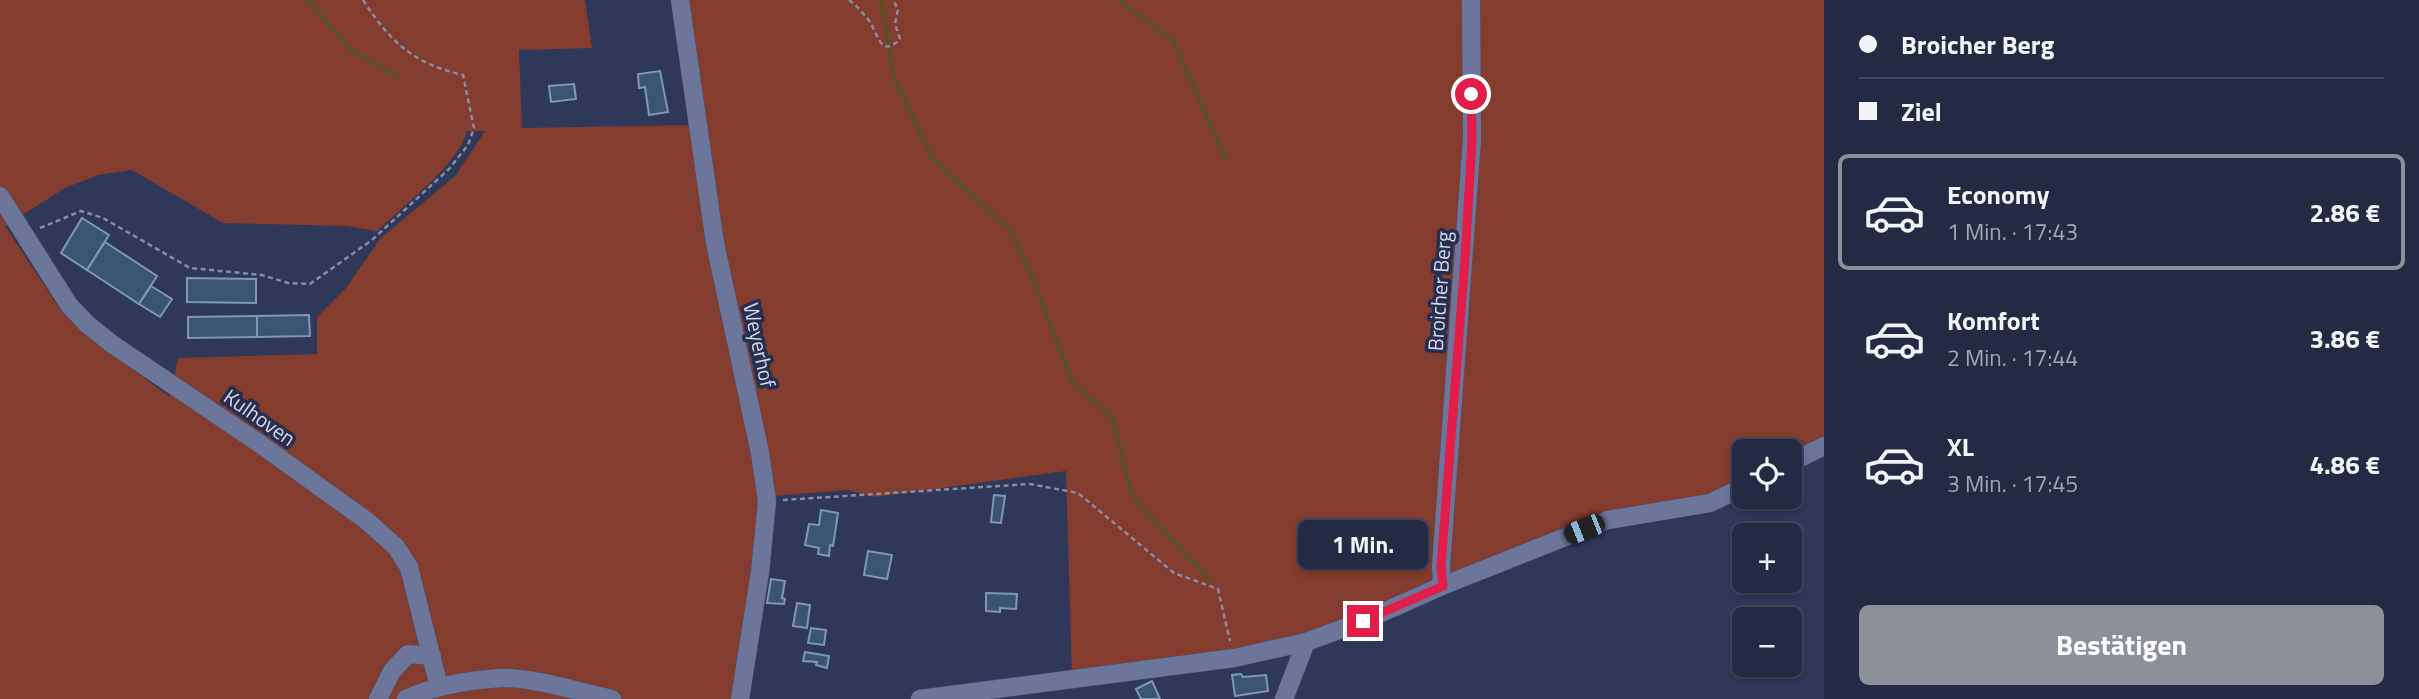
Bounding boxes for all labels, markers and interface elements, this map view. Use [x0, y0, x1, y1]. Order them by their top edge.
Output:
text: Broicher Berg [1901, 25, 2054, 64]
route start [1455, 78, 1487, 110]
text: Ziel [1901, 92, 1942, 131]
text: Economy [1947, 175, 2049, 214]
icon: car [1863, 181, 1926, 244]
text: 2.86 € [2309, 193, 2380, 232]
text: 1 Min. · 17:43 [1947, 214, 2078, 249]
street label: Broicher Berg [1419, 230, 1459, 352]
street label: Weyerhof [735, 300, 785, 390]
text: Komfort [1947, 301, 2040, 340]
icon: car [1863, 307, 1926, 370]
text: 3.86 € [2309, 319, 2380, 358]
text: 2 Min. · 17:44 [1947, 340, 2078, 375]
street label: Kulhoven [217, 380, 303, 454]
text: XL [1947, 427, 1974, 466]
icon: car [1863, 433, 1926, 496]
map controls [1732, 439, 1802, 677]
button: locate [1732, 439, 1802, 509]
text: 4.86 € [2309, 445, 2380, 484]
text: 3 Min. · 17:45 [1947, 466, 2078, 501]
car [1561, 511, 1608, 547]
callout: 1 Min. [1298, 520, 1428, 568]
button: + [1732, 523, 1802, 593]
text: 1 Min. [1332, 527, 1394, 562]
route end [1347, 605, 1379, 637]
button: Bestätigen [1859, 605, 2384, 685]
button: − [1732, 607, 1802, 677]

